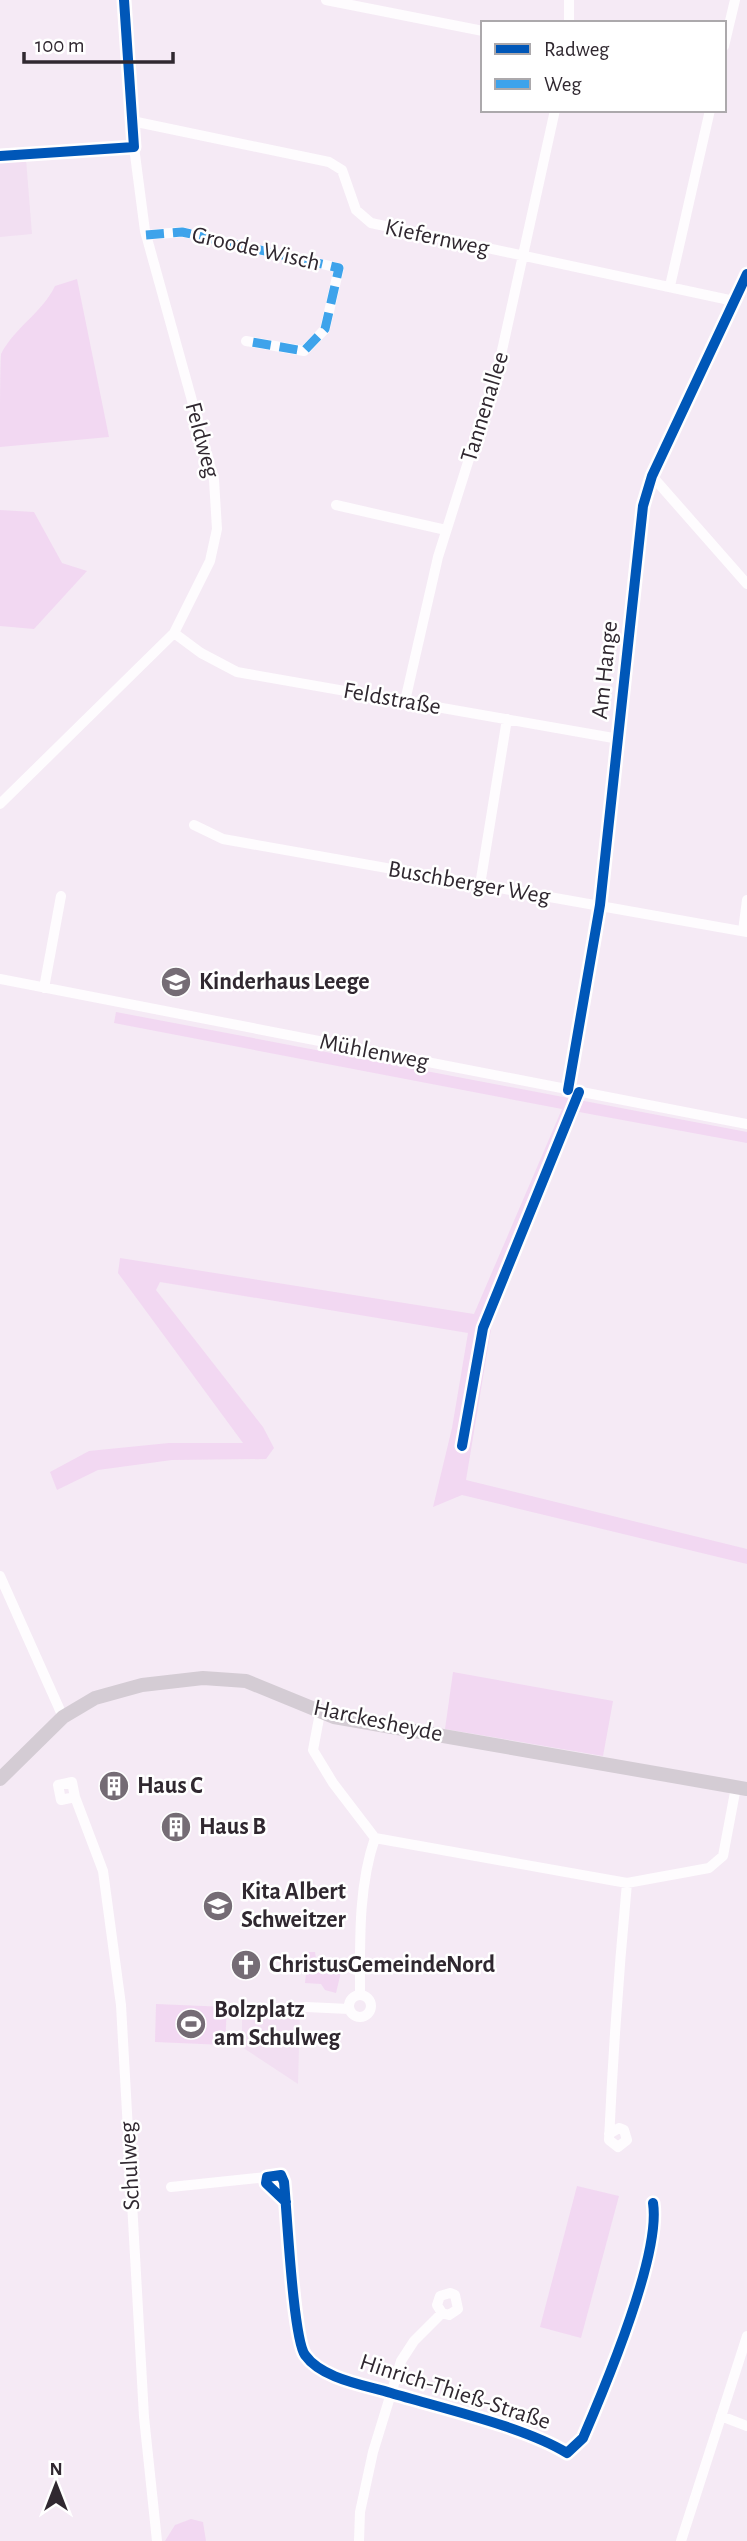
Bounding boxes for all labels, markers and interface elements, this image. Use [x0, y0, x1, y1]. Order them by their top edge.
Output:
scale bar [24, 21, 173, 65]
legend [481, 21, 726, 112]
text: 100 m [35, 35, 85, 56]
text: Radweg [544, 39, 610, 60]
text: Weg [544, 74, 582, 95]
street label: Kiefernweg [383, 215, 492, 261]
street label: Groode Wisch [190, 223, 322, 275]
street label: Tannenallee [457, 349, 513, 465]
street label: Feldweg [180, 400, 224, 481]
street label: Am Hange [588, 620, 622, 720]
street label: Feldstraße [341, 679, 443, 719]
street label: Buschberger Weg [386, 857, 552, 909]
school or university icon: Kinderhaus Leege [159, 965, 193, 999]
place label: Kinderhaus Leege [199, 970, 370, 994]
street label: Mühlenweg [317, 1030, 431, 1074]
street label: Harckesheyde [311, 1696, 445, 1746]
building icon: Haus C [97, 1769, 131, 1803]
place label: Haus C [137, 1774, 203, 1798]
building icon: Haus B [159, 1810, 193, 1844]
place label: Haus B [199, 1815, 266, 1839]
place label: Kita Albert Schweitzer [241, 1880, 347, 1932]
school or university icon: Kita Albert Schweitzer [201, 1889, 235, 1923]
church icon: ChristusGemeindeNord [229, 1948, 263, 1982]
place label: ChristusGemeindeNord [269, 1953, 495, 1977]
place label: Bolzplatz am Schulweg [214, 1998, 341, 2050]
sports icon: Bolzplatz am Schulweg [174, 2007, 208, 2041]
street label: Schulweg [116, 2121, 144, 2211]
street label: Hinrich-Thieß-Straße [357, 2350, 553, 2434]
north arrow [21, 2450, 91, 2520]
text: N [49, 2460, 63, 2479]

